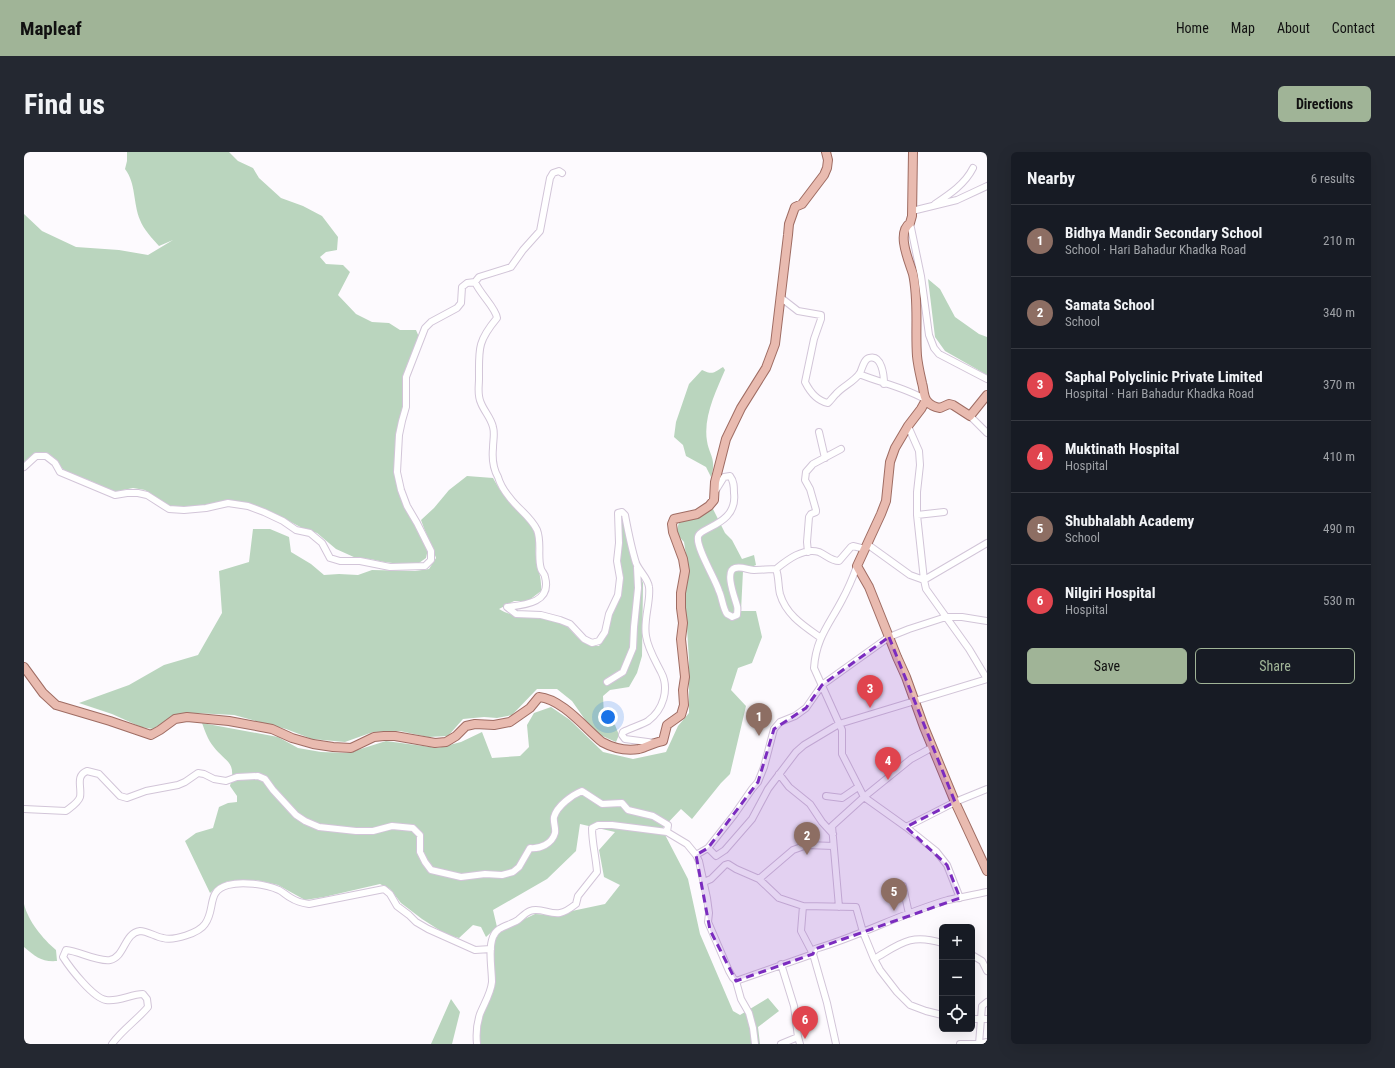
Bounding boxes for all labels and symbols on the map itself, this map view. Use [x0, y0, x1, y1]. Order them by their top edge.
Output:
pin: 3 [857, 675, 883, 708]
pin: 1 [746, 703, 772, 736]
your location [598, 707, 618, 727]
pin: 4 [875, 747, 901, 780]
pin: 2 [794, 822, 820, 855]
pin: 5 [881, 878, 907, 911]
pin: 6 [792, 1006, 818, 1039]

